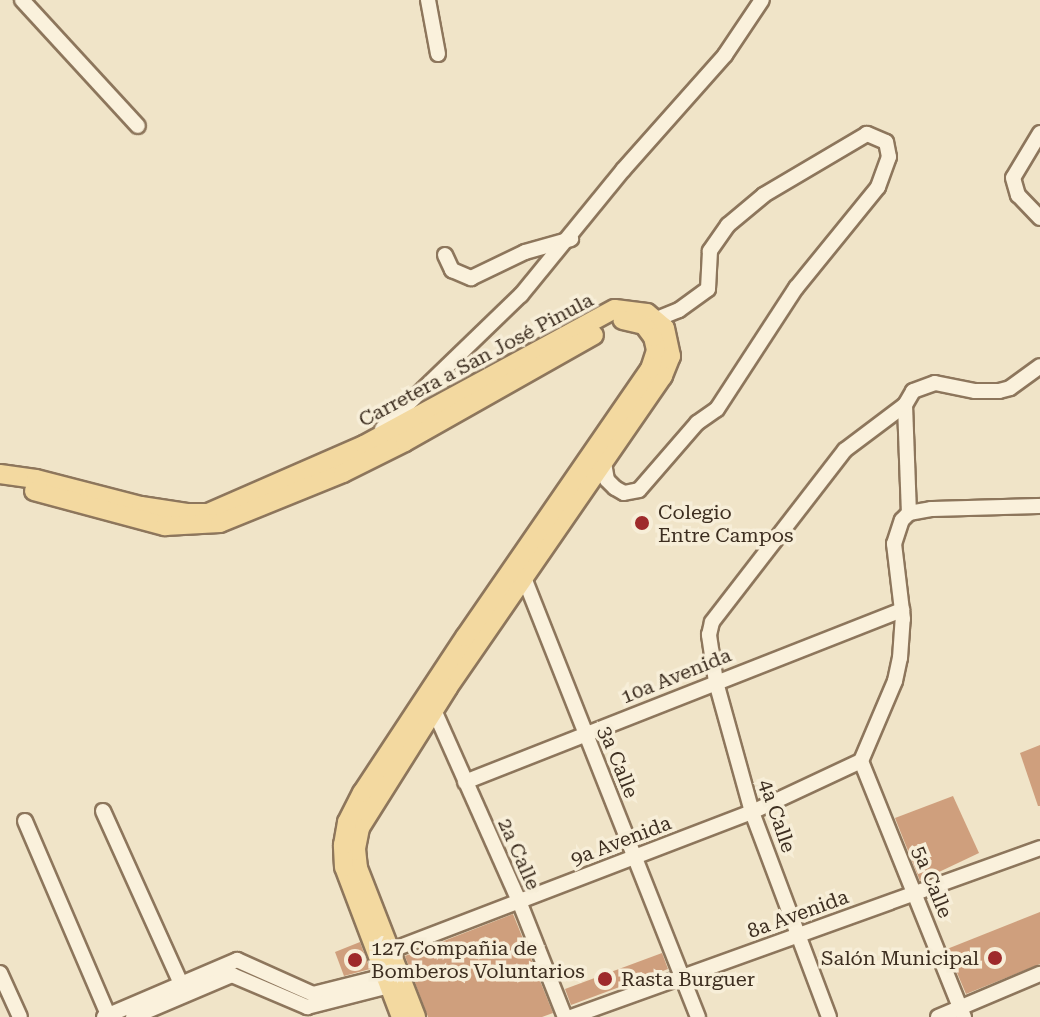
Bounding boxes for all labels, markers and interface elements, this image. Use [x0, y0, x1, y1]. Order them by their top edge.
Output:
street label: Carretera a San José Pinula [355, 288, 597, 432]
place label: Colegio Entre Campos [658, 500, 794, 547]
marker: Colegio Entre Campos [633, 514, 651, 532]
street label: 10a Avenida [617, 643, 735, 709]
street label: 3a Calle [593, 722, 643, 802]
street label: 4a Calle [753, 776, 801, 856]
street label: 9a Avenida [567, 811, 675, 871]
street label: 2a Calle [493, 815, 545, 893]
street label: 5a Calle [907, 842, 957, 922]
street label: 8a Avenida [744, 885, 852, 943]
place label: 127 Compañia de Bomberos Voluntarios [371, 936, 585, 983]
place label: Salón Municipal [821, 946, 979, 970]
marker: Salón Municipal [986, 949, 1004, 967]
marker: 127 Compañia de Bomberos Voluntarios [346, 951, 364, 969]
place label: Rasta Burguer [621, 967, 755, 991]
marker: Rasta Burguer [596, 970, 614, 988]

